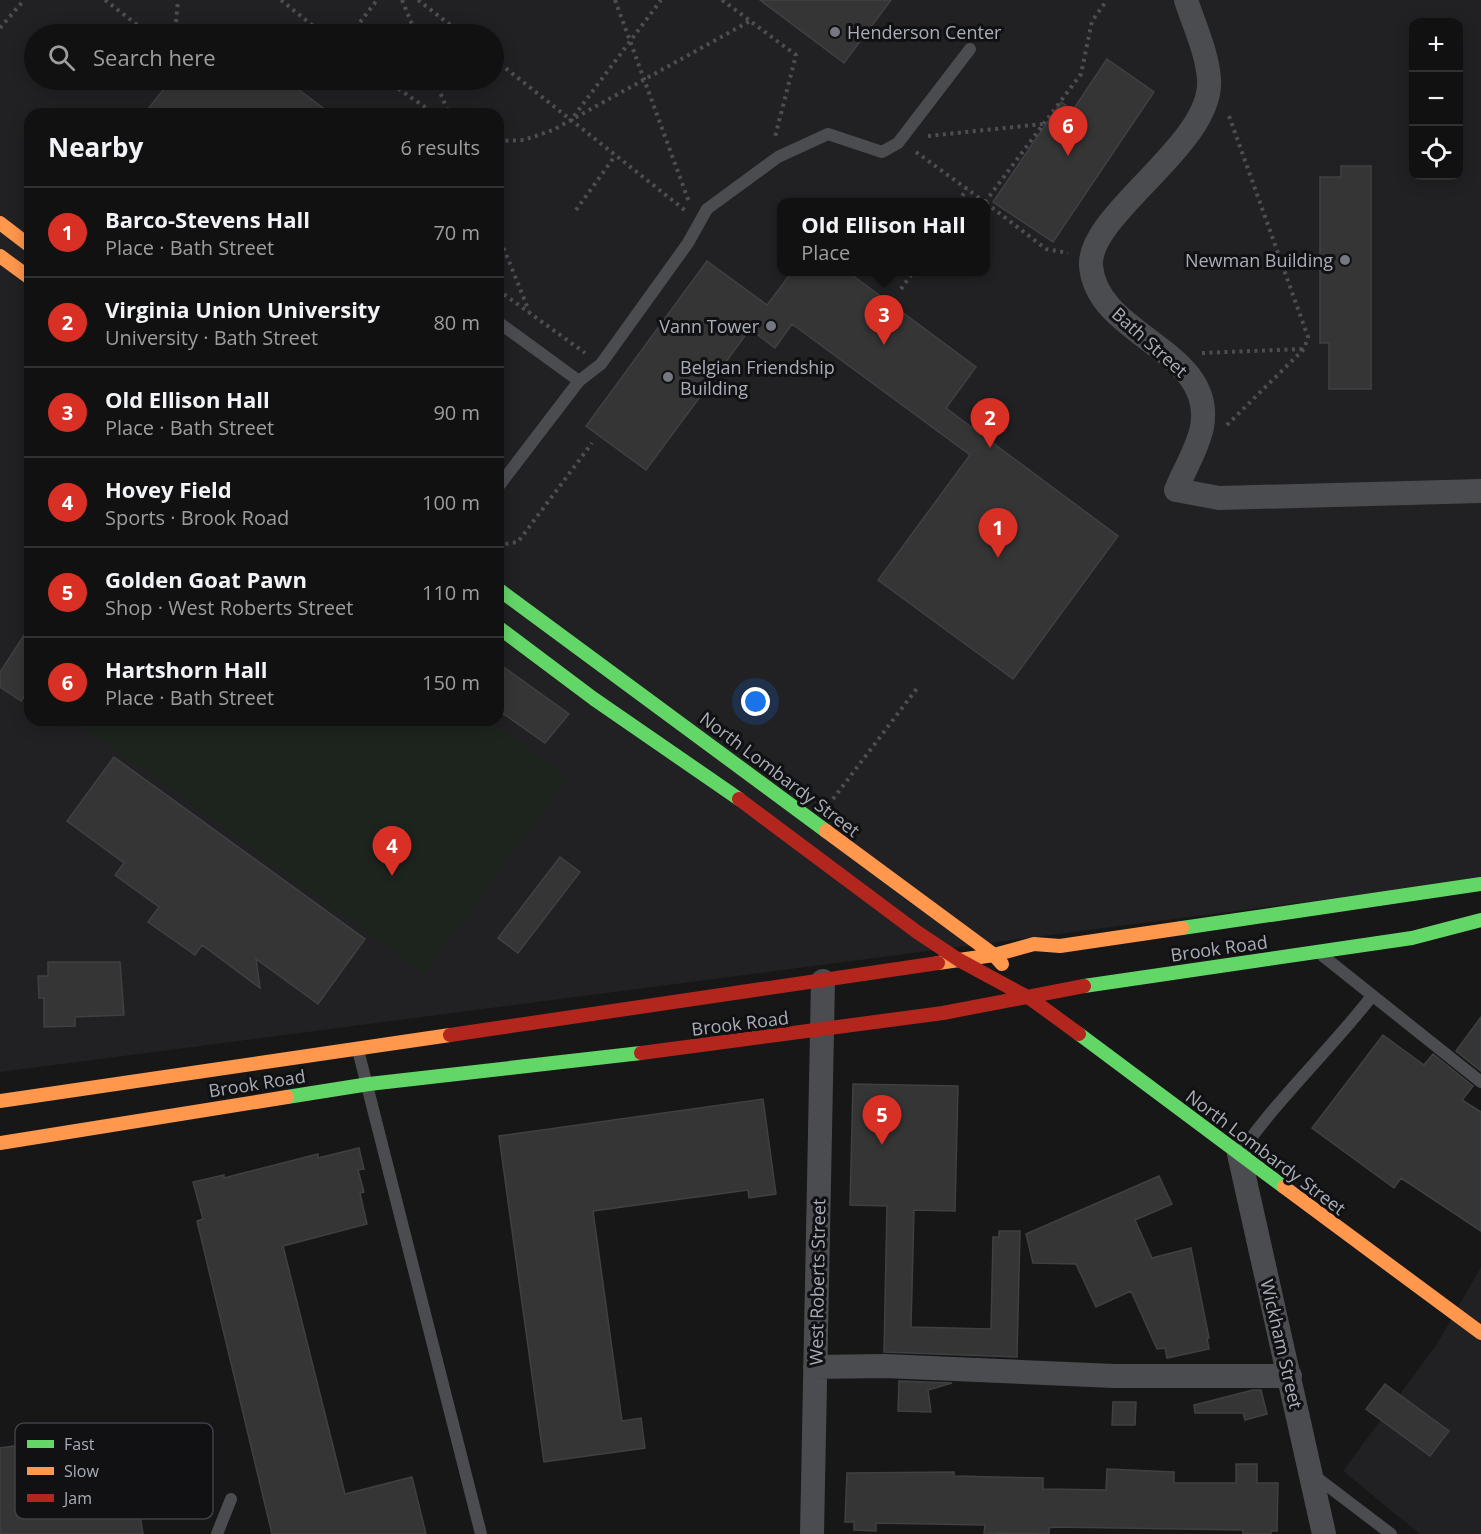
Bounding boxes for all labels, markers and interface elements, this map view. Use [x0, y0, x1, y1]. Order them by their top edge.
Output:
map controls [1409, 18, 1463, 180]
button: + [1409, 18, 1463, 72]
place label: Henderson Center [847, 20, 1002, 44]
search box [24, 24, 504, 90]
marker: Henderson Center [828, 25, 842, 39]
icon: search [45, 41, 78, 74]
text: Search here [93, 42, 216, 72]
button: − [1409, 72, 1463, 126]
pin: 6 [1048, 106, 1088, 156]
button: locate [1409, 126, 1463, 180]
text: Nearby [48, 129, 143, 165]
text: 6 results [400, 134, 480, 161]
popup [777, 198, 990, 276]
text: Barco-Stevens Hall [105, 204, 310, 234]
text: Old Ellison Hall [801, 209, 966, 239]
text: 1 [62, 219, 73, 246]
text: 70 m [433, 219, 480, 246]
text: Place · Bath Street [105, 234, 274, 261]
text: Place [801, 239, 850, 266]
place label: Newman Building [1185, 248, 1333, 272]
marker: Newman Building [1338, 253, 1352, 267]
text: Virginia Union University [105, 294, 380, 324]
pin: 3 [864, 296, 904, 345]
street label: Bath Street [1107, 302, 1193, 382]
text: 2 [62, 309, 73, 336]
text: 80 m [433, 309, 480, 336]
place label: Vann Tower [659, 314, 760, 338]
marker: Vann Tower [764, 319, 778, 333]
text: University · Bath Street [105, 324, 318, 351]
place label: Belgian Friendship Building [680, 355, 835, 400]
marker: Belgian Friendship Building [661, 370, 675, 384]
text: Old Ellison Hall [105, 384, 270, 414]
pin: 2 [970, 398, 1010, 448]
text: 3 [62, 399, 73, 426]
text: 90 m [433, 399, 480, 426]
text: Place · Bath Street [105, 414, 274, 441]
text: Hovey Field [105, 474, 232, 504]
text: 4 [62, 489, 73, 516]
text: 100 m [422, 489, 480, 516]
text: Sports · Brook Road [105, 504, 289, 531]
pin: 1 [978, 508, 1018, 558]
text: Golden Goat Pawn [105, 564, 307, 594]
text: 5 [62, 579, 73, 606]
text: 110 m [422, 579, 480, 606]
text: Shop · West Roberts Street [105, 594, 353, 621]
text: Hartshorn Hall [105, 654, 267, 684]
text: 6 [62, 669, 73, 696]
text: 150 m [422, 669, 480, 696]
text: Place · Bath Street [105, 684, 274, 711]
your location [741, 687, 770, 716]
street label: North Lombardy Street [695, 706, 865, 842]
pin: 4 [372, 826, 412, 876]
street label: Brook Road [1169, 929, 1269, 967]
street label: Brook Road [690, 1005, 790, 1041]
street label: Brook Road [207, 1064, 307, 1102]
street label: North Lombardy Street [1181, 1084, 1351, 1220]
pin: 5 [862, 1096, 902, 1145]
street label: West Roberts Street [804, 1198, 830, 1366]
street label: Wickham Street [1255, 1277, 1309, 1411]
legend [15, 1423, 213, 1519]
text: Fast [64, 1433, 95, 1455]
text: Slow [64, 1460, 99, 1482]
text: Jam [62, 1487, 92, 1509]

